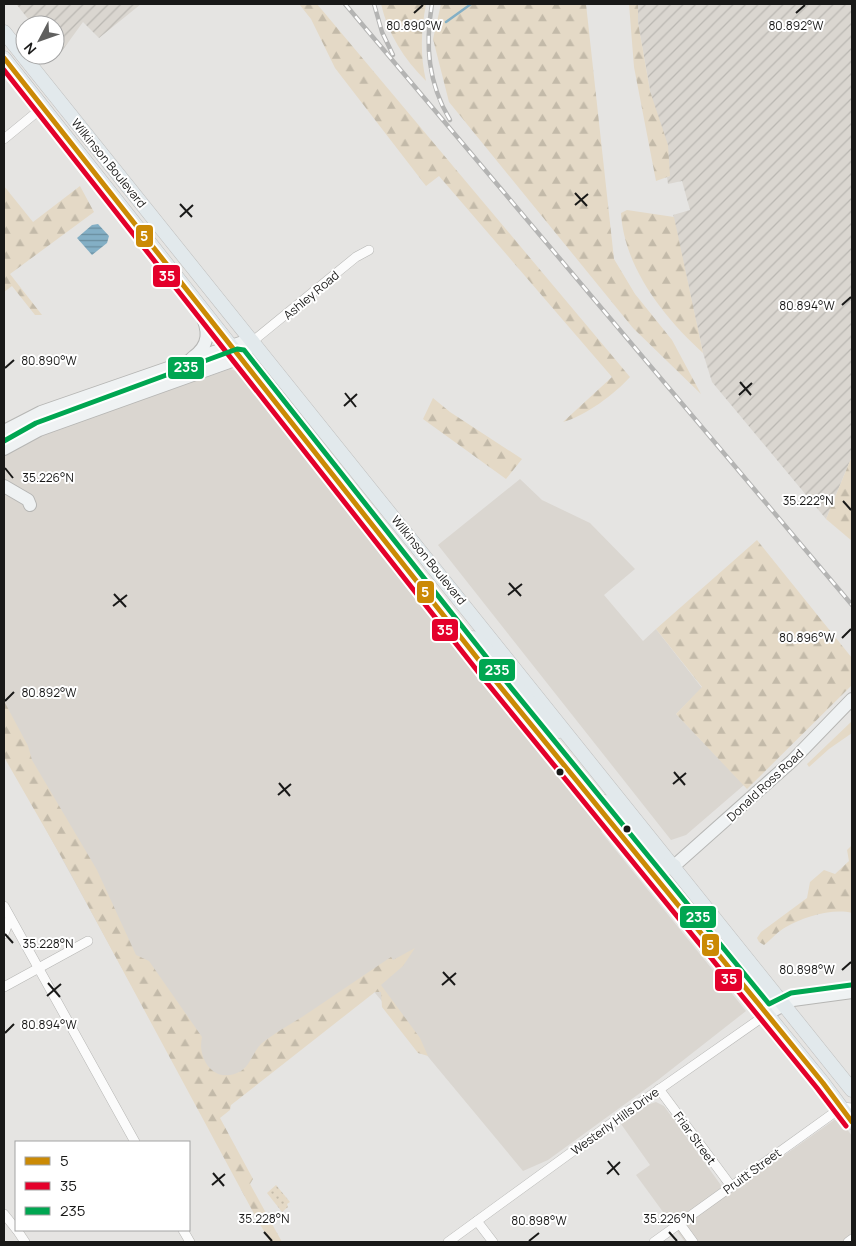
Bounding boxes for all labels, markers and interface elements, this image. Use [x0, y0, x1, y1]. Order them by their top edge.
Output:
north arrow [15, 15, 65, 65]
text: 80.890°W [386, 17, 443, 34]
text: 80.892°W [768, 17, 824, 34]
text: N [19, 39, 40, 59]
street label: Wilkinson Boulevard [68, 115, 150, 211]
line badge: 5 [135, 224, 154, 248]
text: 5 [140, 226, 148, 245]
line badge: 35 [152, 264, 181, 288]
text: 35 [159, 266, 175, 285]
street label: Ashley Road [280, 267, 342, 323]
text: 80.894°W [779, 297, 835, 314]
text: 80.890°W [21, 352, 78, 369]
line badge: 235 [167, 356, 205, 380]
text: 235 [174, 357, 198, 376]
text: 35.226°N [22, 469, 74, 486]
text: 35.222°N [783, 492, 833, 509]
street label: Wilkinson Boulevard [388, 512, 470, 608]
line badge: 5 [416, 580, 435, 604]
text: 5 [421, 582, 429, 601]
line badge: 35 [431, 618, 459, 642]
text: 35 [437, 620, 453, 639]
text: 80.896°W [779, 629, 836, 646]
line badge: 235 [478, 658, 516, 682]
text: 235 [485, 660, 509, 679]
text: 80.892°W [21, 684, 77, 701]
street label: Donald Ross Road [723, 745, 807, 825]
unlabelled marker [555, 767, 565, 777]
unlabelled marker [622, 824, 632, 834]
line badge: 235 [679, 905, 717, 929]
text: 235 [686, 907, 710, 926]
line badge: 5 [701, 933, 720, 957]
text: 35.228°N [23, 935, 73, 952]
text: 5 [706, 935, 714, 954]
text: 80.898°W [779, 961, 835, 978]
line badge: 35 [714, 968, 743, 992]
text: 35 [721, 969, 737, 988]
text: 80.894°W [21, 1016, 77, 1033]
street label: Westerly Hills Drive [568, 1083, 662, 1159]
street label: Friar Street [670, 1108, 720, 1168]
legend [15, 1141, 190, 1231]
street label: Pruitt Street [719, 1144, 785, 1198]
text: 5 [60, 1150, 69, 1171]
text: 35 [60, 1175, 77, 1196]
text: 235 [60, 1200, 86, 1221]
text: 35.228°N [239, 1210, 289, 1227]
text: 35.226°N [643, 1210, 695, 1227]
text: 80.898°W [511, 1212, 567, 1229]

